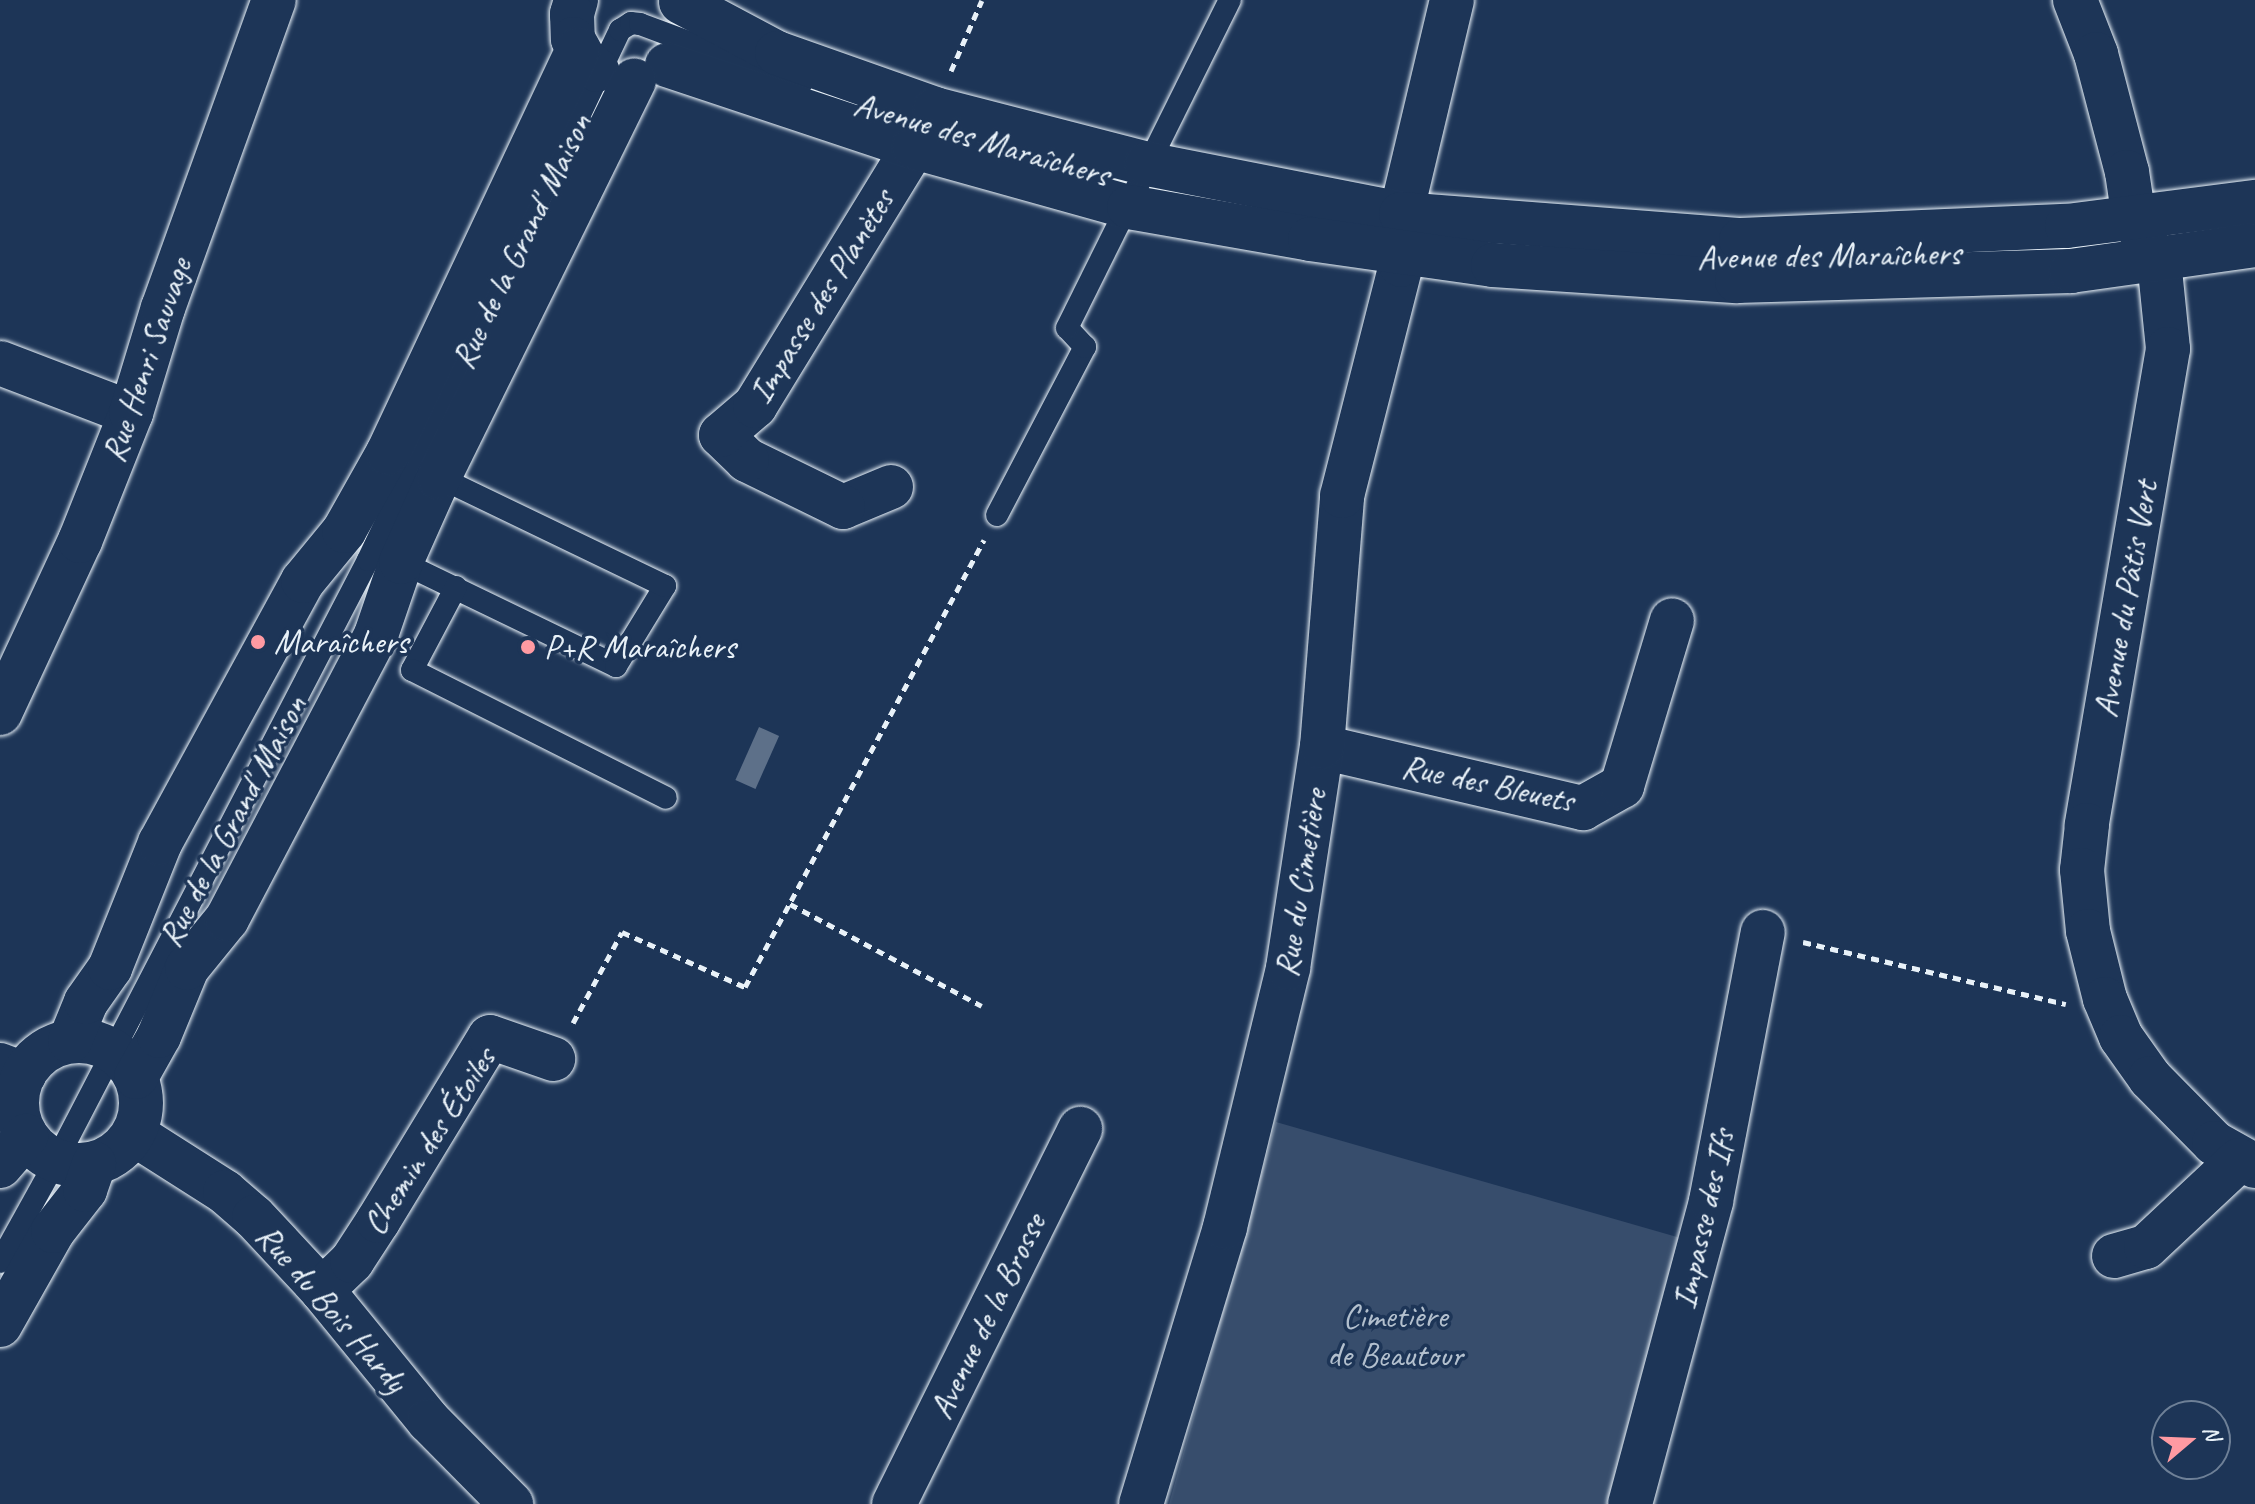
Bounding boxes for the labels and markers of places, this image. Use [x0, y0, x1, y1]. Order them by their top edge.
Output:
place label: Maraîchers [274, 622, 408, 662]
place label: P+R Maraîchers [544, 627, 735, 667]
marker: Maraîchers [249, 633, 267, 651]
marker: P+R Maraîchers [519, 638, 537, 656]

